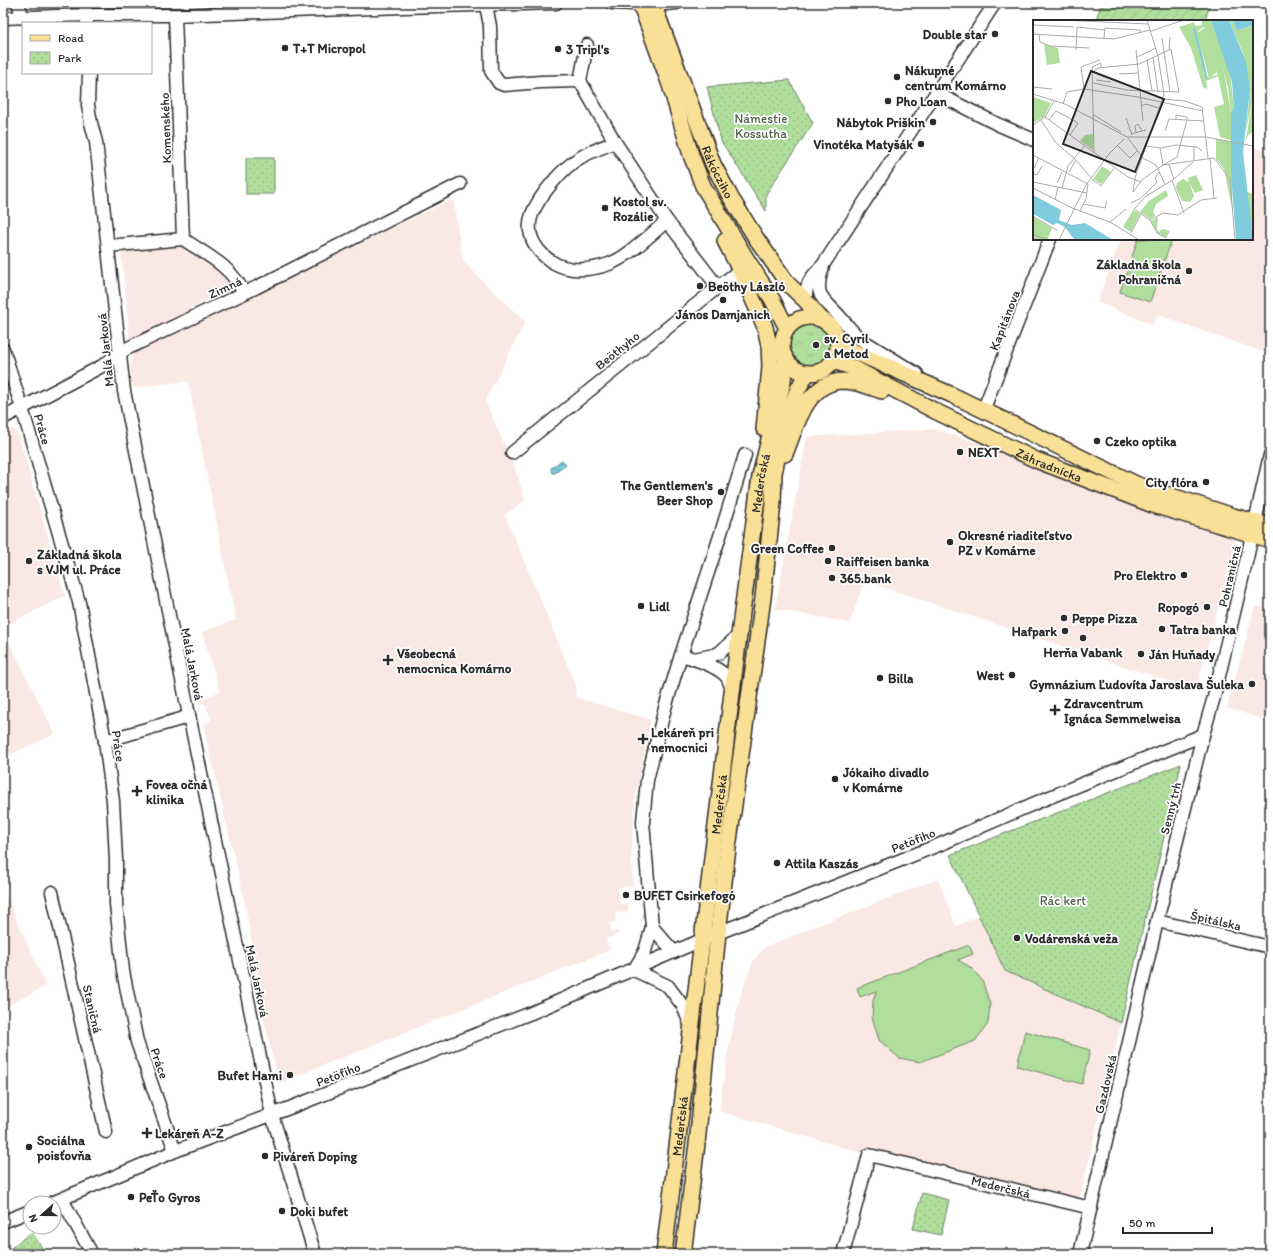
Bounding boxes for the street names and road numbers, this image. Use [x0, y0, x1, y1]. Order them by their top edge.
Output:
street label: Komenského [157, 92, 174, 164]
street label: Rákócziho [699, 143, 737, 201]
street label: Zimná [206, 273, 245, 302]
street label: Kapitánova [986, 288, 1023, 353]
street label: Malá Jarková [94, 312, 117, 387]
street label: Beöthyho [592, 328, 643, 373]
street label: Práce [31, 412, 54, 446]
street label: Záhradnícka [1014, 445, 1085, 485]
street label: Mederčská [748, 452, 773, 514]
street label: Pohraničná [1215, 544, 1244, 608]
street label: Malá Jarková [178, 626, 207, 702]
street label: Práce [109, 729, 128, 763]
street label: Mederčská [708, 773, 730, 835]
street label: Senný trh [1157, 780, 1184, 836]
street label: Petöfiho [889, 825, 938, 856]
street label: Špitálska [1189, 907, 1243, 934]
street label: Malá Jarková [243, 943, 273, 1019]
street label: Staničná [80, 983, 105, 1035]
street label: Práce [147, 1046, 172, 1080]
street label: Gazdovská [1091, 1053, 1120, 1115]
street label: Petöfiho [314, 1059, 363, 1090]
street label: Mederčská [669, 1095, 691, 1157]
street label: Mederčská [970, 1173, 1032, 1201]

